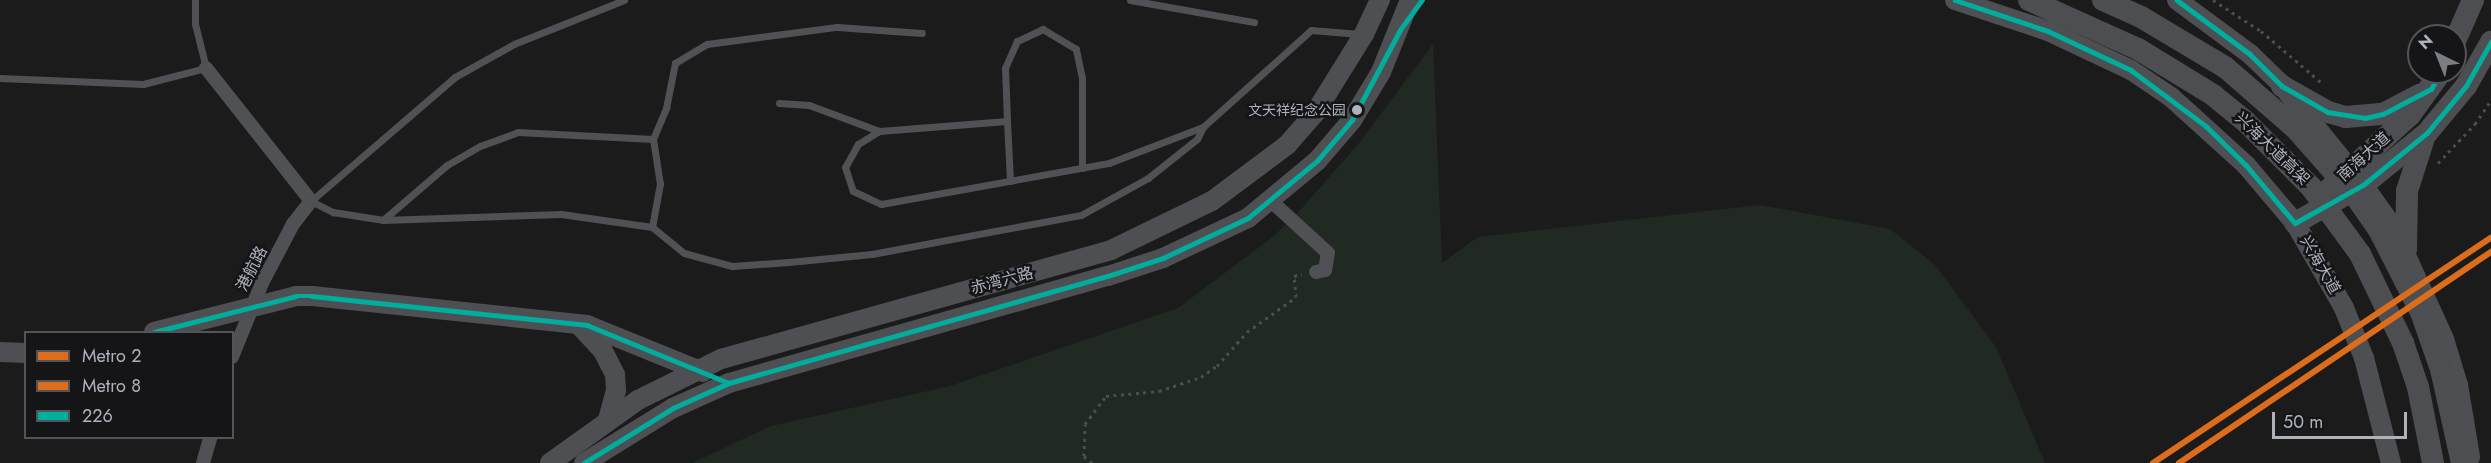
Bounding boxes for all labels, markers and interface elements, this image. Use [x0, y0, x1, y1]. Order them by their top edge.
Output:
north arrow [2407, 24, 2467, 84]
text: N [2413, 29, 2438, 55]
place label: 文天祥纪念公园 [1248, 102, 1346, 118]
marker: 文天祥纪念公园 [1351, 104, 1363, 116]
street label: 兴海大道高架 [2231, 109, 2313, 189]
street label: 南海大道 [2334, 128, 2394, 186]
street label: 兴海大道 [2296, 232, 2344, 298]
street label: 港航路 [233, 243, 271, 295]
street label: 赤湾六路 [969, 263, 1035, 299]
legend [24, 331, 234, 439]
text: Metro 2 [82, 343, 142, 369]
text: Metro 8 [82, 373, 141, 399]
scale bar [2275, 400, 2410, 438]
text: 226 [82, 403, 113, 429]
text: 50 m [2283, 409, 2323, 435]

